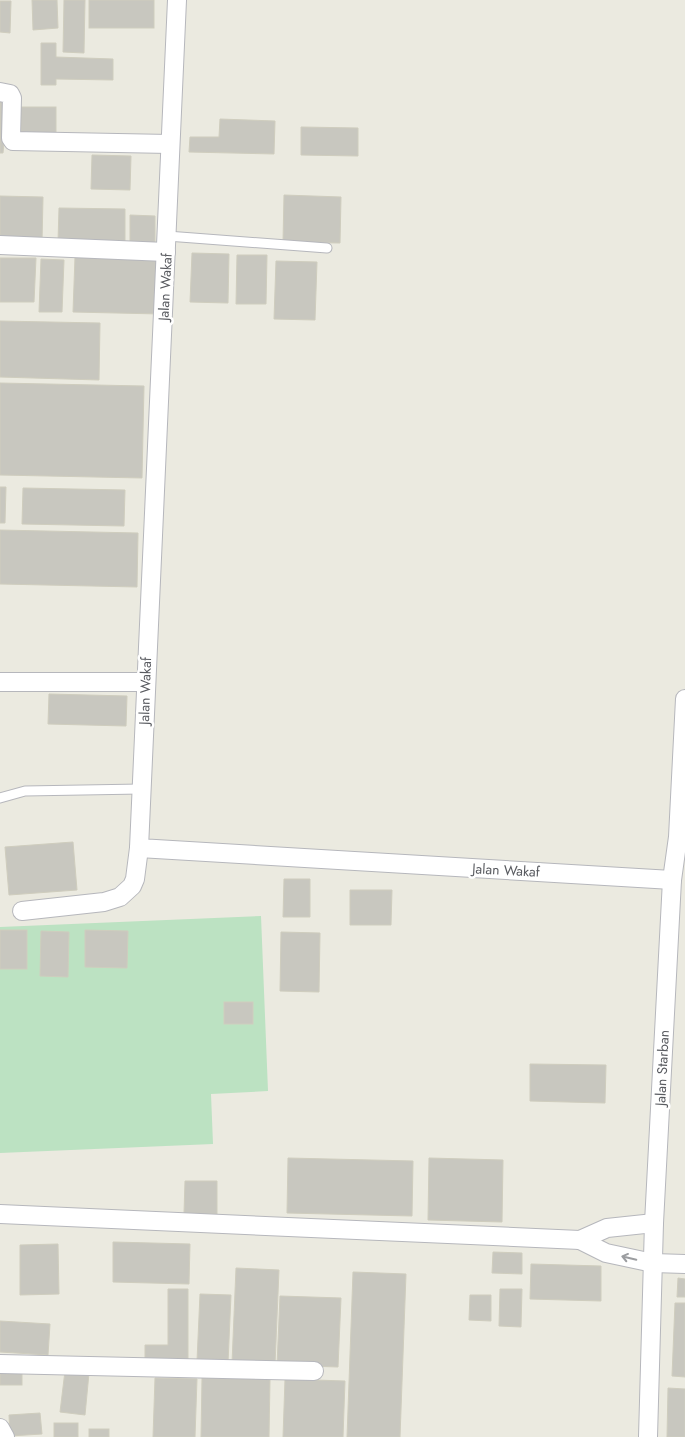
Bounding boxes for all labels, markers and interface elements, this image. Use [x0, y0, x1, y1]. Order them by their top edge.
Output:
street label: Jalan Wakaf [153, 252, 177, 323]
street label: Jalan Wakaf [134, 656, 156, 727]
street label: Jalan Wakaf [470, 858, 541, 882]
street label: Jalan Starban [650, 1029, 674, 1109]
one-way arrow [622, 1253, 638, 1262]

